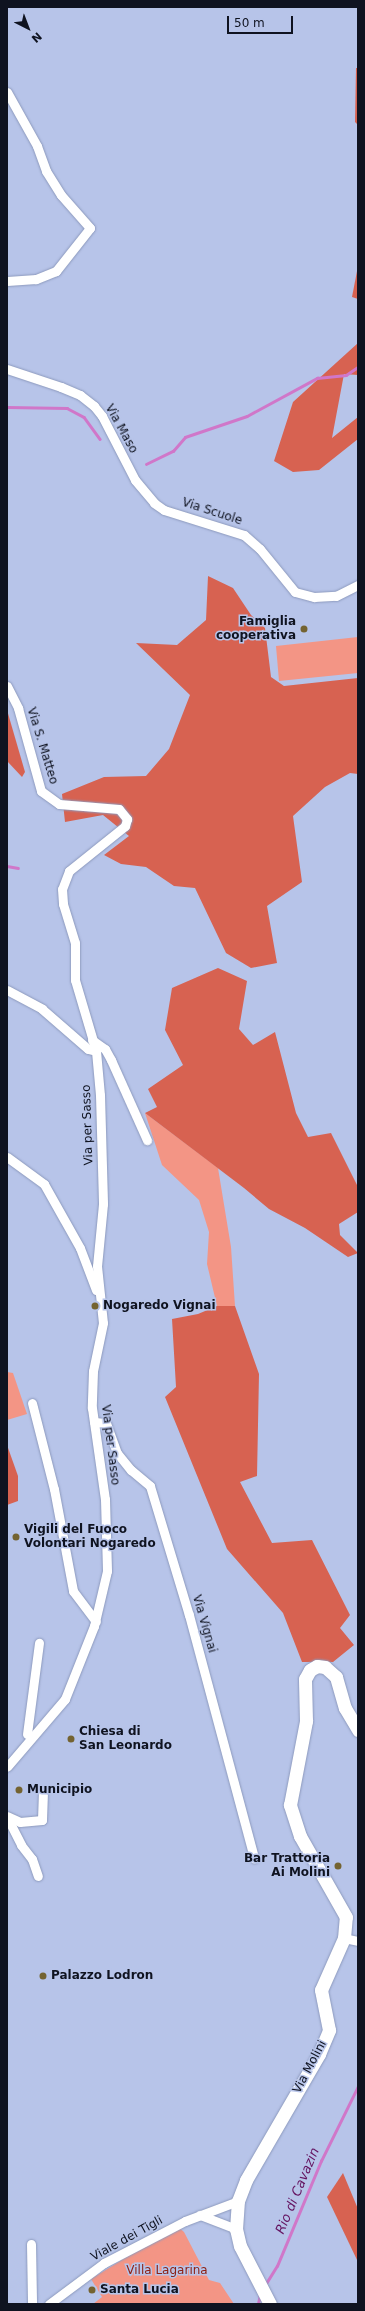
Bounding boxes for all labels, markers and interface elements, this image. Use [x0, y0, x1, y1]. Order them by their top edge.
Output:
north arrow [8, 8, 48, 48]
scale bar [229, 8, 295, 34]
text: 50 m [234, 16, 265, 30]
text: N [29, 29, 44, 45]
street label: Via Maso [102, 402, 140, 456]
street label: Via Scuole [180, 496, 244, 528]
place label: Famiglia cooperativa [216, 615, 296, 643]
marker: Famiglia cooperativa [299, 624, 309, 634]
street label: Via S. Matteo [23, 706, 61, 786]
street label: Via per Sasso [79, 1084, 97, 1166]
place label: Nogaredo Vignai [103, 1299, 216, 1313]
marker: Nogaredo Vignai [90, 1301, 100, 1311]
street label: Via per Sasso [98, 1404, 122, 1486]
place label: Vigili del Fuoco Volontari Nogaredo [24, 1523, 156, 1551]
marker: Vigili del Fuoco Volontari Nogaredo [11, 1532, 21, 1542]
street label: Via Vignai [189, 1593, 219, 1655]
place label: Chiesa di San Leonardo [79, 1725, 172, 1753]
marker: Chiesa di San Leonardo [66, 1734, 76, 1744]
place label: Municipio [27, 1783, 92, 1797]
marker: Municipio [14, 1785, 24, 1795]
place label: Bar Trattoria Ai Molini [244, 1852, 330, 1880]
marker: Bar Trattoria Ai Molini [333, 1861, 343, 1871]
place label: Palazzo Lodron [51, 1969, 153, 1983]
marker: Palazzo Lodron [38, 1971, 48, 1981]
street label: Via Molini [290, 2038, 330, 2096]
water label: Rio di Cavazin [273, 2146, 323, 2236]
street label: Viale dei Tigli [89, 2213, 165, 2265]
park label: Villa Lagarina [126, 2264, 208, 2278]
place label: Santa Lucia [100, 2283, 179, 2297]
marker: Santa Lucia [87, 2285, 97, 2295]

